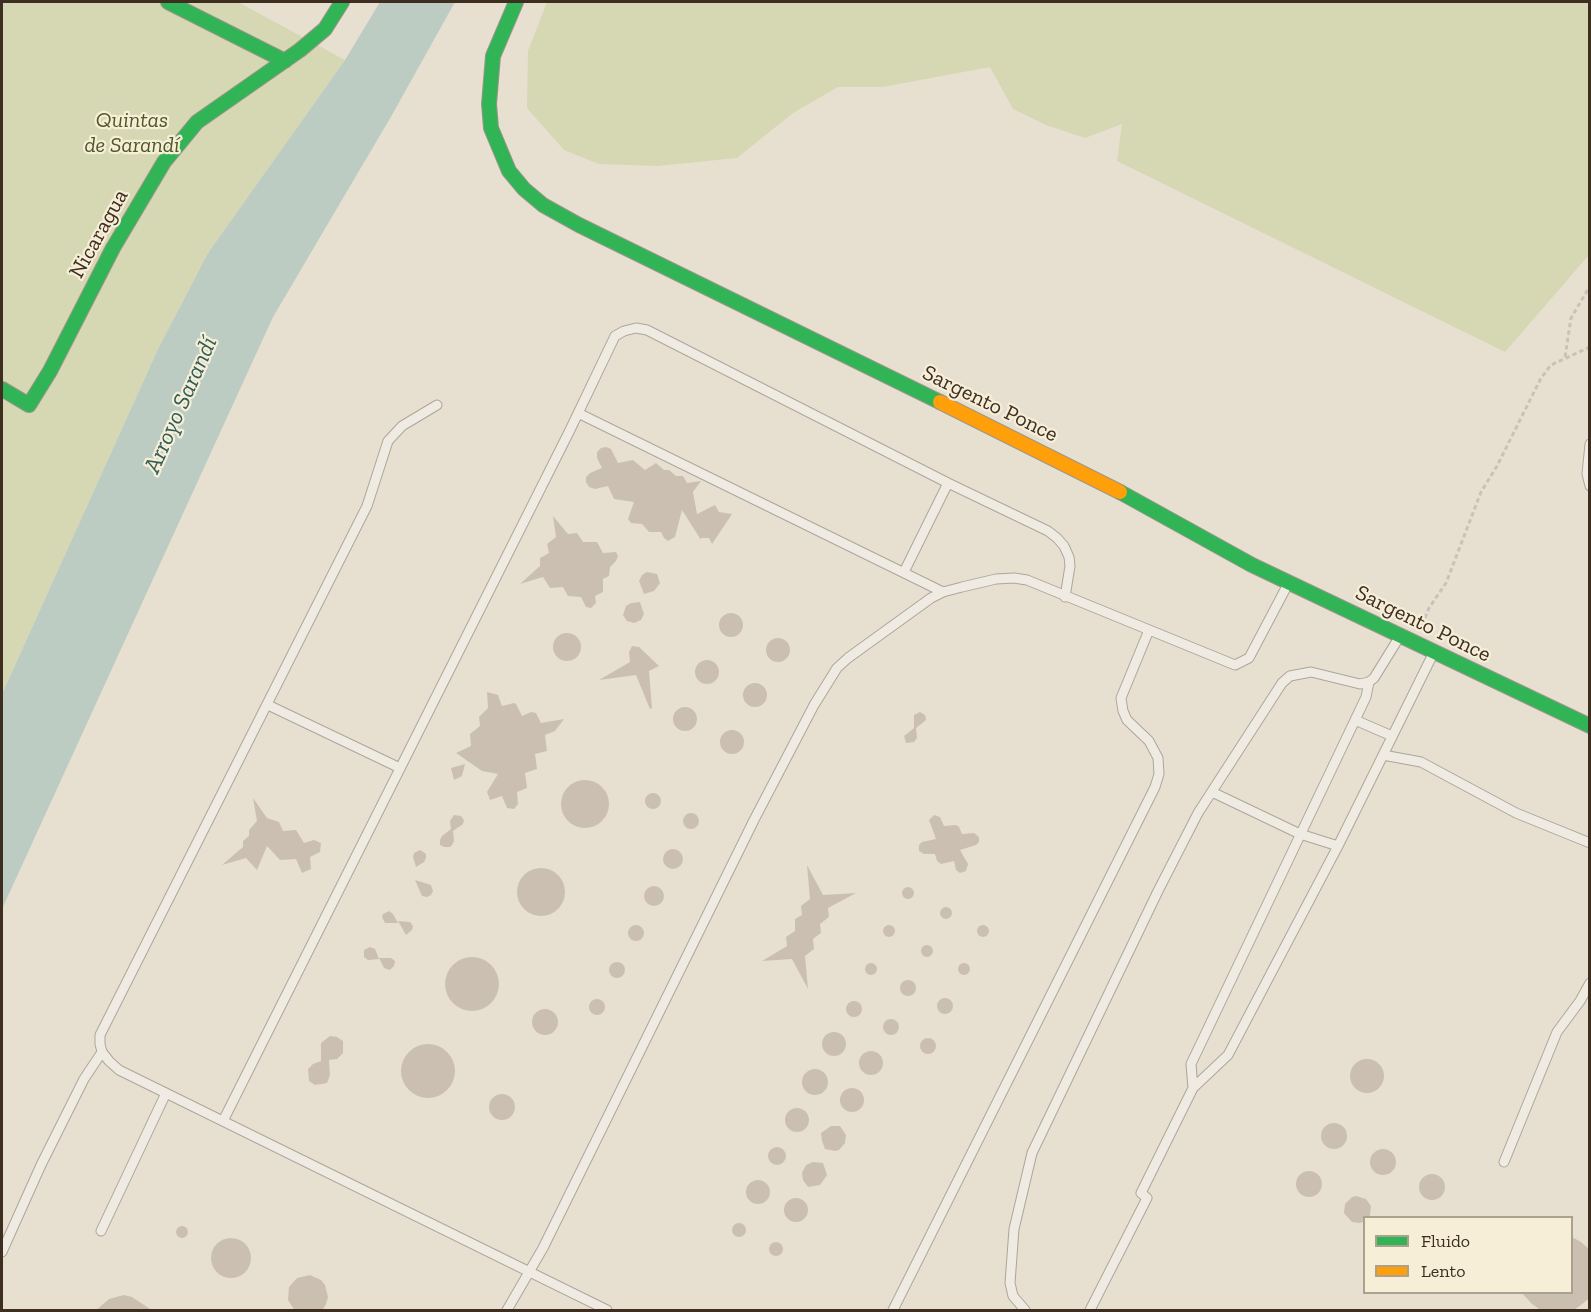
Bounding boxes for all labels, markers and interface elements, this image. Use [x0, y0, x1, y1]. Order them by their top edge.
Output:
park label: Quintas de Sarandí [84, 108, 180, 160]
street label: Nicaragua [64, 185, 134, 283]
water label: Arroyo Sarandí [138, 332, 224, 478]
street label: Sargento Ponce [918, 360, 1062, 448]
street label: Sargento Ponce [1351, 580, 1495, 668]
legend [1363, 1216, 1573, 1294]
text: Fluido [1421, 1230, 1470, 1252]
text: Lento [1421, 1260, 1466, 1282]

